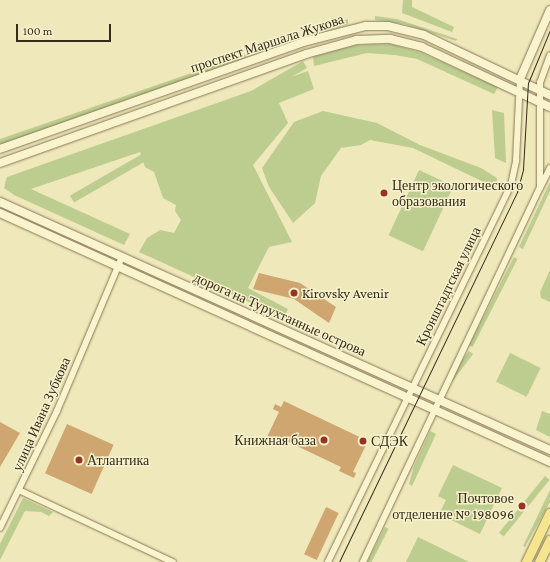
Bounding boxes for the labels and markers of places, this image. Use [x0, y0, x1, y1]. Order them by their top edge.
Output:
place label: Центр экологического образования [392, 177, 523, 210]
marker: Центр экологического образования [379, 188, 389, 198]
place label: Kirovsky Avenir [302, 285, 389, 301]
marker: Kirovsky Avenir [289, 288, 299, 298]
place label: Книжная база [234, 432, 316, 448]
place label: СДЭК [371, 433, 408, 449]
marker: Книжная база [319, 435, 329, 445]
marker: СДЭК [358, 436, 368, 446]
place label: Атлантика [87, 452, 149, 468]
marker: Атлантика [74, 455, 84, 465]
place label: Почтовое отделение № 198096 [392, 490, 514, 522]
marker: Почтовое отделение № 198096 [517, 501, 527, 511]

